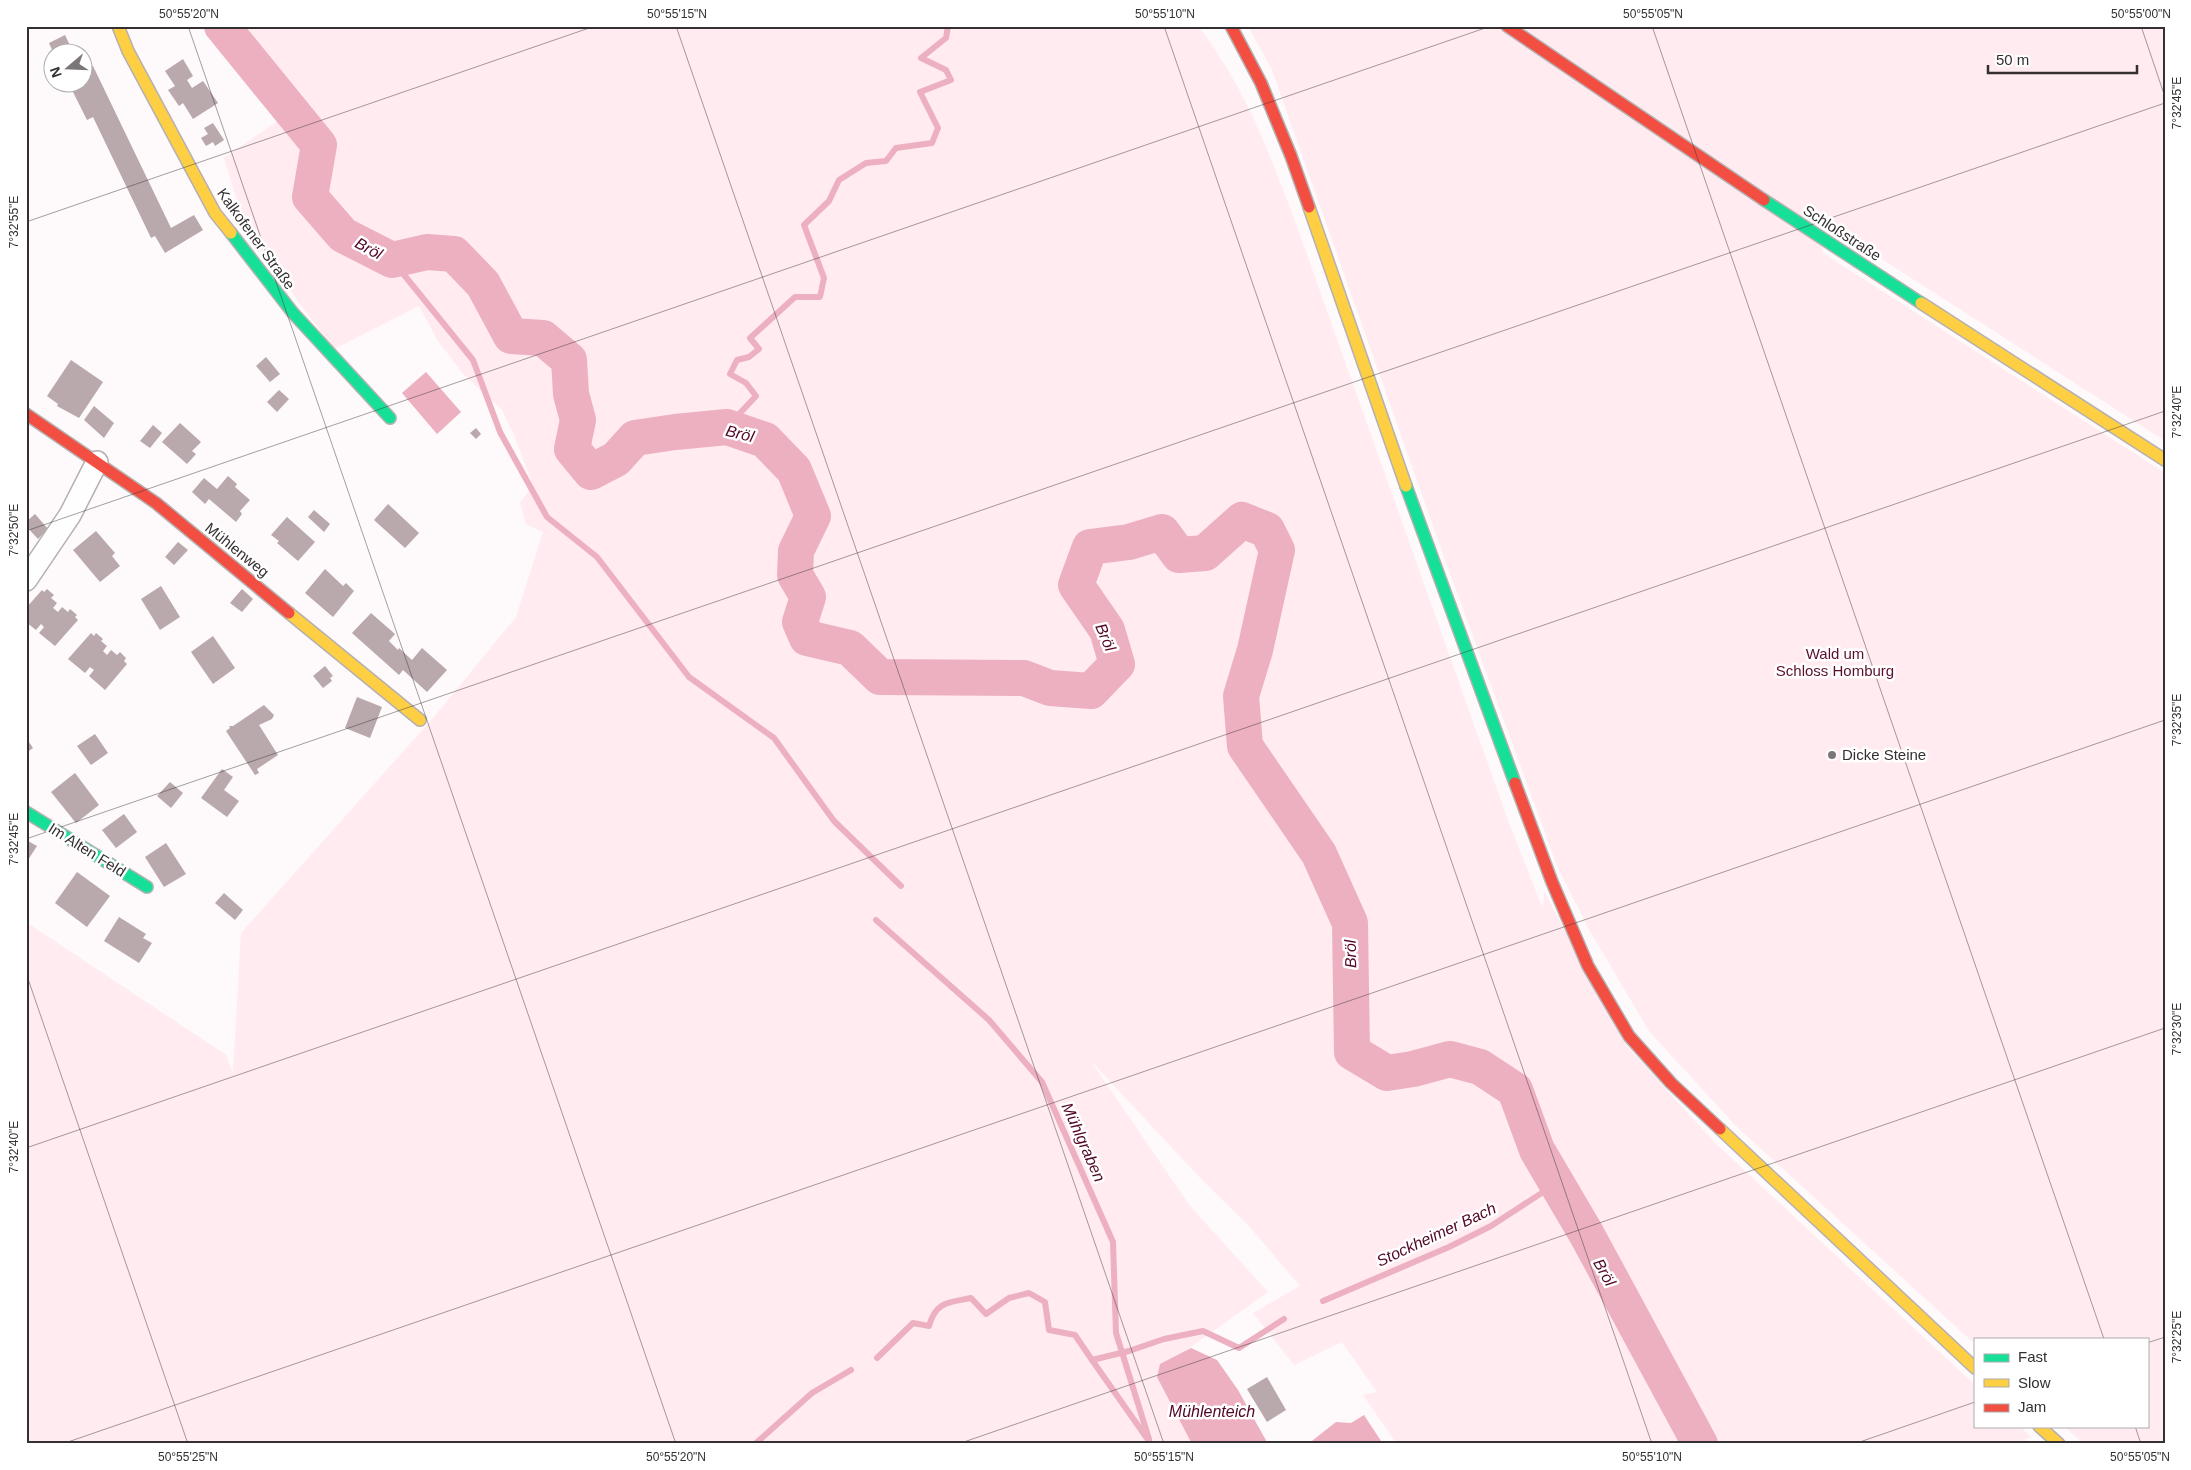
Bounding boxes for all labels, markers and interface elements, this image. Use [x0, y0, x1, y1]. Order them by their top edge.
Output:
text: 50°55'20"N [159, 7, 219, 21]
text: 50°55'15"N [647, 7, 707, 21]
text: 50°55'10"N [1135, 7, 1195, 21]
text: 50°55'05"N [1623, 7, 1683, 21]
text: 50°55'00"N [2111, 7, 2171, 21]
north arrow [42, 42, 92, 92]
scale bar [1988, 42, 2137, 74]
text: 50 m [1996, 51, 2029, 68]
text: N [46, 65, 65, 80]
text: 7°32'45"E [2170, 77, 2184, 129]
street label: Kalkofener Straße [214, 185, 299, 293]
text: 7°32'55"E [7, 196, 21, 248]
street label: Schloßstraße [1800, 201, 1884, 264]
water label: Bröl [352, 234, 386, 263]
text: 7°32'40"E [2170, 386, 2184, 438]
water label: Bröl [724, 422, 756, 445]
text: 7°32'50"E [7, 504, 21, 556]
street label: Mühlenweg [202, 519, 272, 580]
water label: Bröl [1092, 621, 1119, 654]
park label: Wald um Schloss Homburg [1776, 645, 1894, 679]
text: 7°32'35"E [2170, 694, 2184, 746]
place label: Dicke Steine [1842, 746, 1926, 763]
marker: Dicke Steine [1826, 749, 1838, 761]
text: 7°32'45"E [7, 813, 21, 865]
street label: Im Alten Feld [46, 819, 129, 880]
water label: Bröl [1342, 939, 1359, 968]
text: 7°32'30"E [2170, 1003, 2184, 1055]
water label: Mühlgraben [1059, 1100, 1109, 1184]
text: 7°32'40"E [7, 1121, 21, 1173]
water label: Stockheimer Bach [1374, 1199, 1499, 1270]
water label: Bröl [1590, 1256, 1619, 1289]
text: 7°32'25"E [2170, 1311, 2184, 1363]
legend [1974, 1338, 2148, 1428]
text: Fast [2018, 1348, 2048, 1365]
text: Slow [2018, 1374, 2051, 1391]
text: Jam [2018, 1398, 2046, 1415]
water label: Mühlenteich [1169, 1403, 1255, 1420]
text: 50°55'25"N [158, 1450, 218, 1464]
text: 50°55'20"N [646, 1450, 706, 1464]
text: 50°55'15"N [1134, 1450, 1194, 1464]
text: 50°55'10"N [1622, 1450, 1682, 1464]
text: 50°55'05"N [2110, 1450, 2170, 1464]

